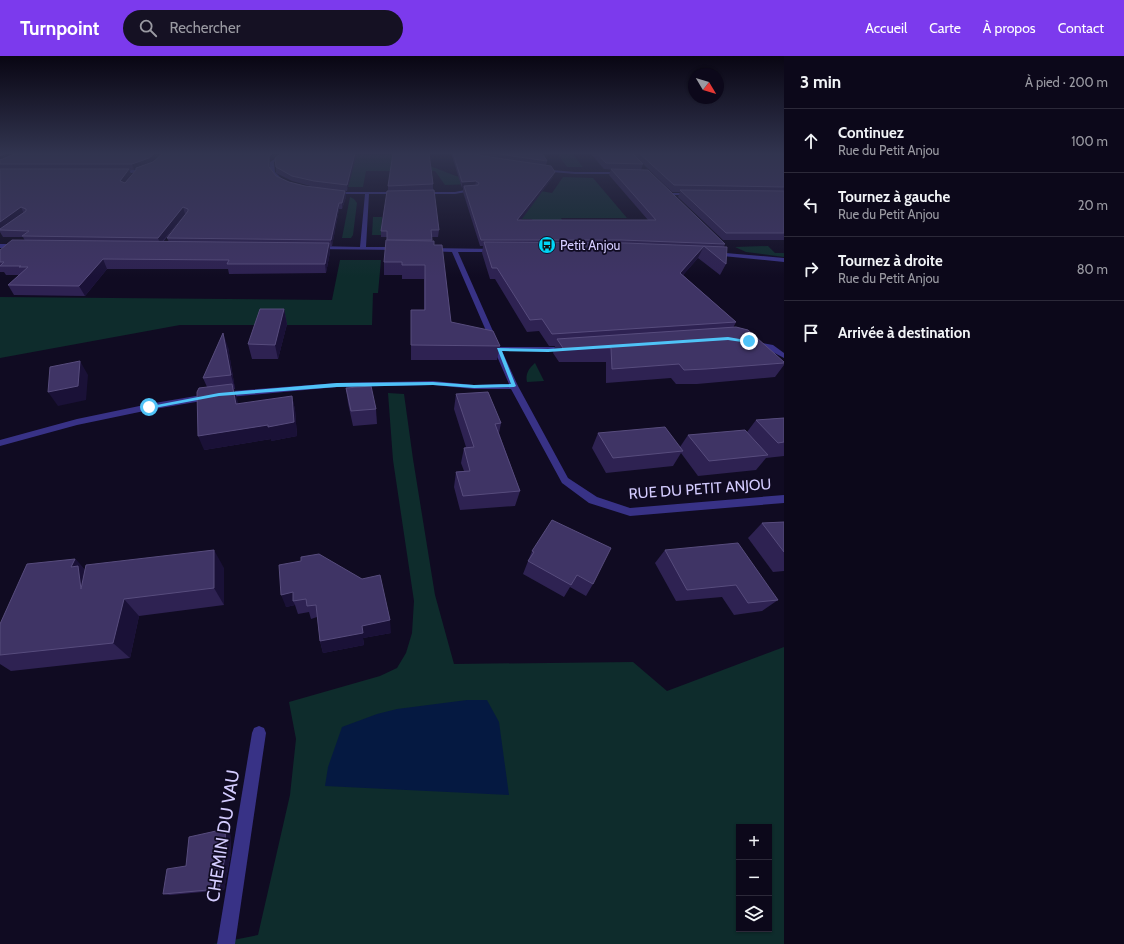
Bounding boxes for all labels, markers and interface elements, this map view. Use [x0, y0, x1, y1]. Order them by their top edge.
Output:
search box [123, 10, 403, 46]
text: Turnpoint [20, 17, 99, 40]
icon: search [137, 17, 159, 39]
text: Rechercher [169, 19, 240, 37]
text: Accueil [865, 19, 907, 37]
text: Carte [929, 19, 961, 37]
text: À propos [983, 19, 1036, 37]
text: Contact [1058, 19, 1104, 37]
north arrow [688, 68, 724, 104]
text: 3 min [800, 72, 841, 92]
text: À pied · 200 m [1025, 74, 1108, 90]
text: Continuez [838, 124, 904, 142]
icon: ahead [800, 130, 822, 152]
text: 100 m [1071, 133, 1108, 149]
text: Rue du Petit Anjou [838, 142, 939, 158]
text: Tournez à gauche [838, 188, 950, 206]
icon: left [800, 194, 822, 216]
text: 20 m [1078, 197, 1108, 213]
text: Rue du Petit Anjou [838, 206, 939, 222]
bus stop icon: Petit Anjou [537, 235, 557, 255]
place label: Petit Anjou [560, 237, 621, 254]
text: Tournez à droite [838, 252, 943, 270]
icon: right [800, 258, 822, 280]
text: 80 m [1077, 261, 1108, 277]
text: Rue du Petit Anjou [838, 270, 939, 286]
icon: arrive [800, 322, 822, 344]
text: Arrivée à destination [838, 324, 970, 342]
route end [740, 332, 758, 350]
route start [140, 398, 158, 416]
street label: RUE DU PETIT ANJOU [628, 475, 772, 503]
street label: CHEMIN DU VAU [202, 768, 244, 904]
map controls [736, 824, 772, 932]
button: + [736, 824, 772, 860]
button: − [736, 860, 772, 896]
button: layers [736, 896, 772, 932]

